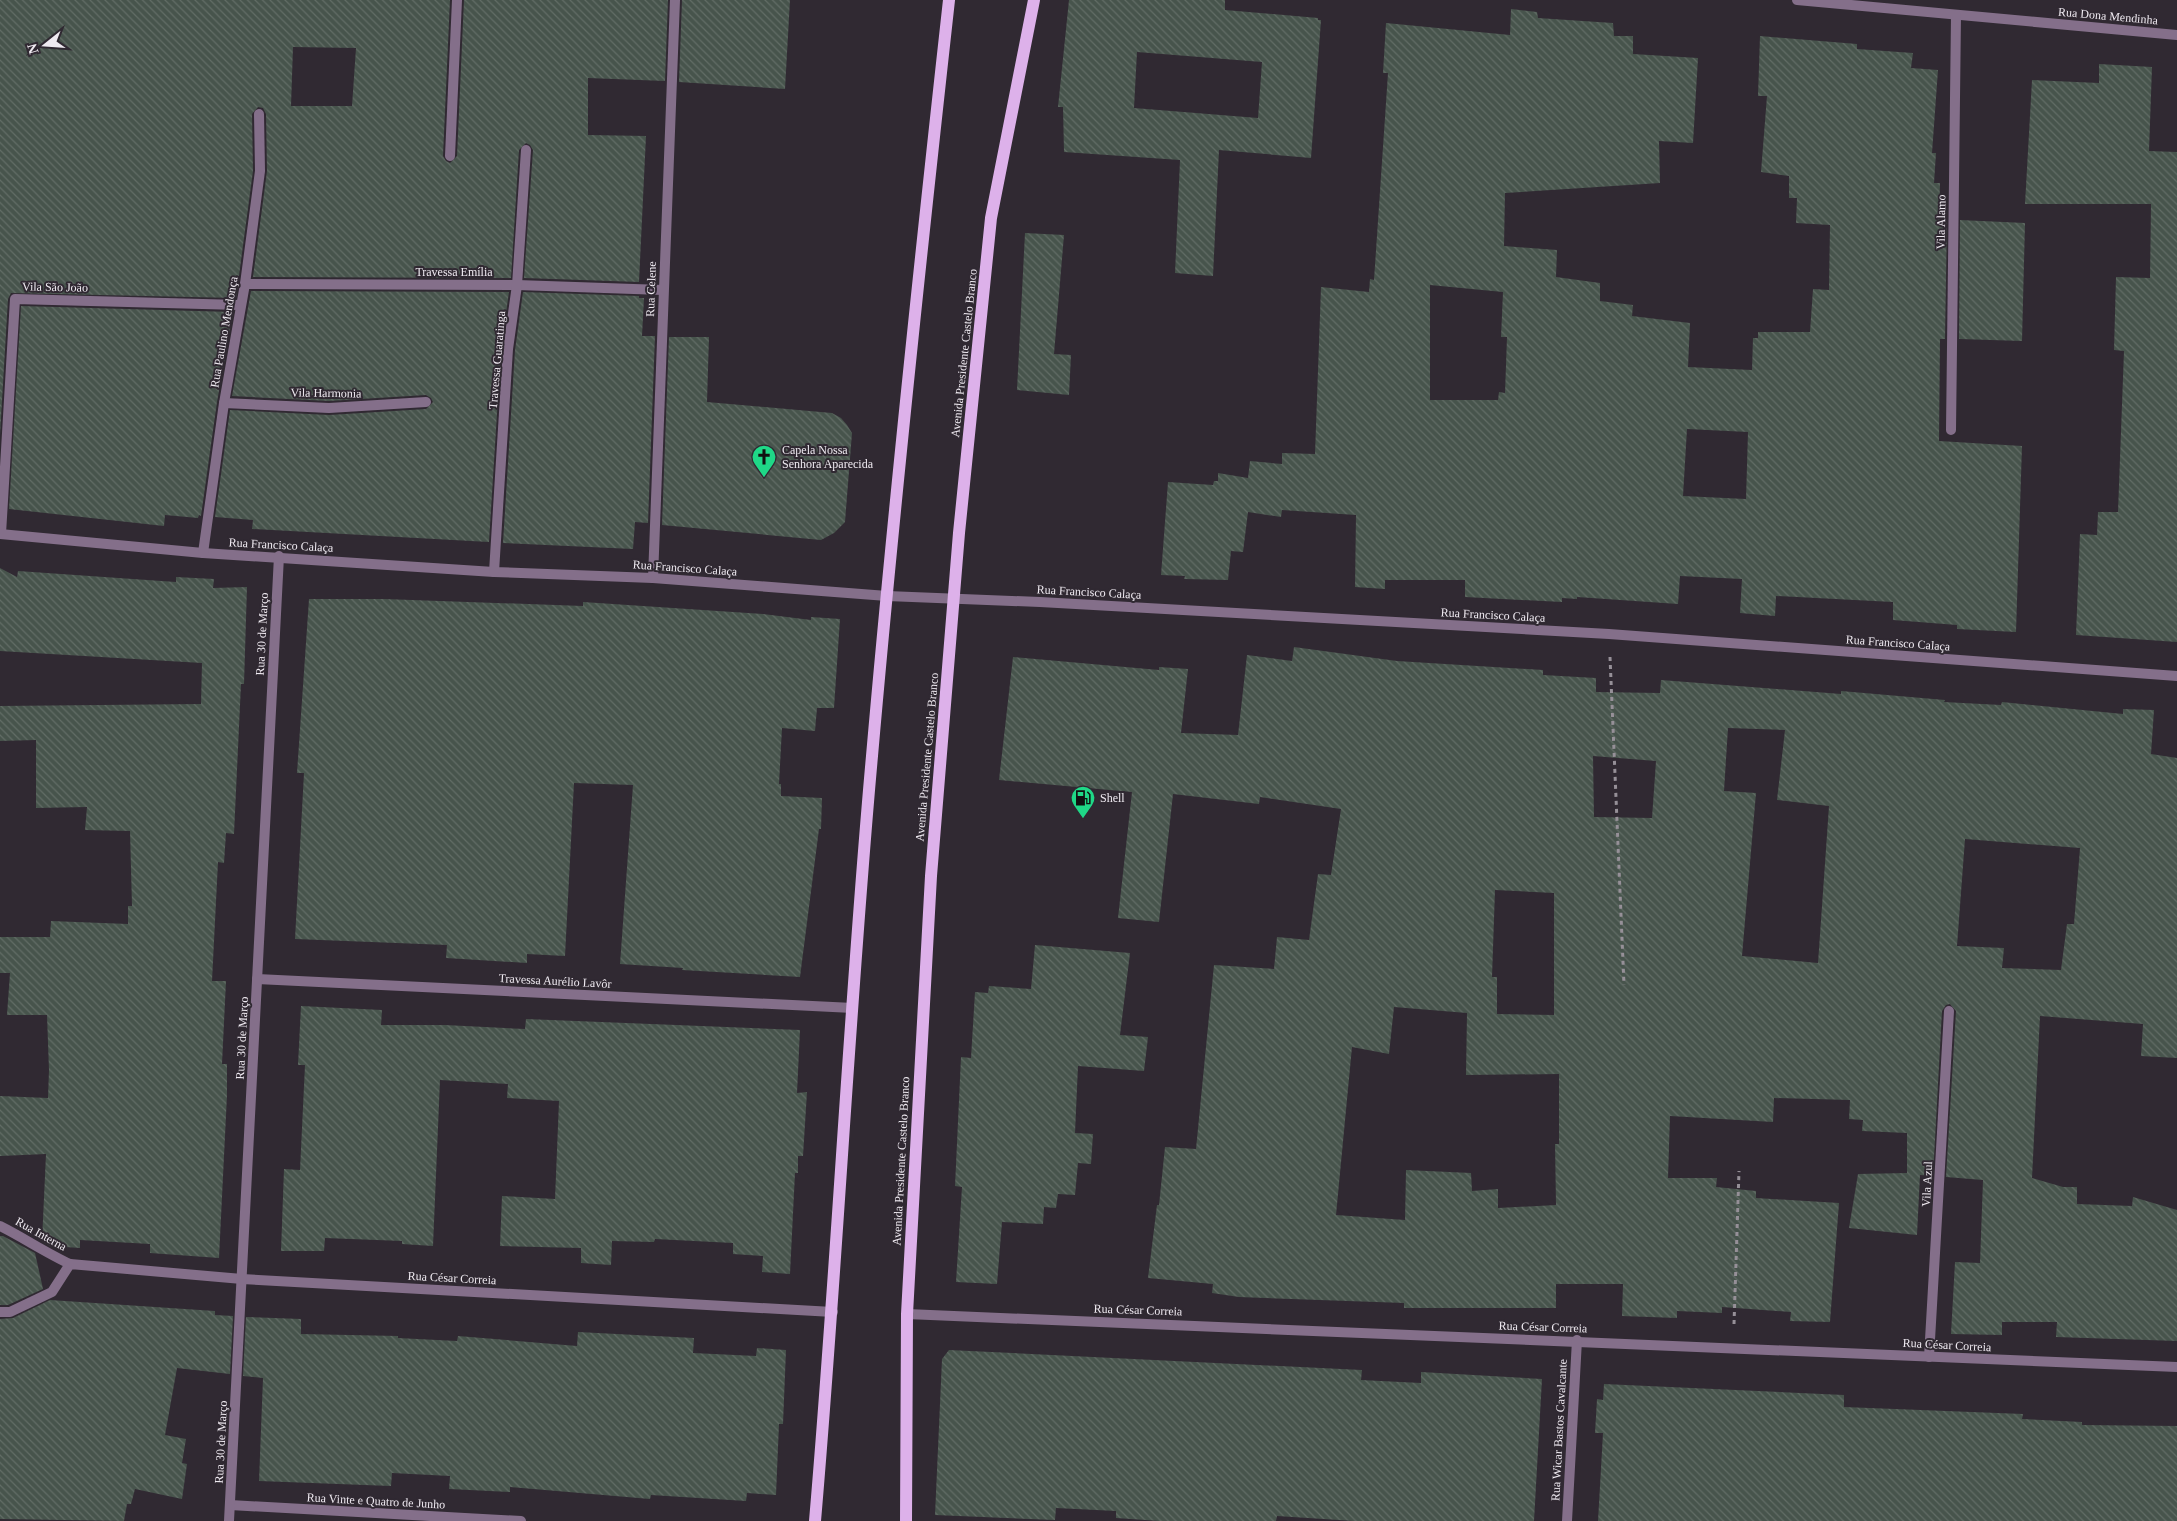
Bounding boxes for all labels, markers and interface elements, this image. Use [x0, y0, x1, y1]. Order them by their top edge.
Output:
street label: Rua Dona Mendinha [2058, 5, 2159, 27]
north arrow [20, 20, 70, 70]
text: N [24, 42, 42, 56]
street label: Vila Alamo [1934, 194, 1948, 250]
street label: Rua Celene [643, 261, 659, 317]
street label: Travessa Emília [415, 265, 493, 279]
street label: Avenida Presidente Castelo Branco [948, 268, 980, 438]
street label: Rua Paulino Mendonça [207, 275, 241, 389]
street label: Vila São João [22, 279, 88, 295]
street label: Travessa Guaratinga [486, 310, 508, 410]
street label: Vila Harmonia [290, 385, 362, 401]
place label: Capela Nossa Senhora Aparecida [782, 443, 874, 471]
church icon: Capela Nossa Senhora Aparecida [751, 444, 777, 478]
street label: Rua Francisco Calaça [228, 535, 334, 555]
street label: Rua Francisco Calaça [632, 557, 738, 579]
street label: Rua Francisco Calaça [1036, 582, 1142, 602]
street label: Rua 30 de Março [253, 592, 271, 676]
street label: Rua Francisco Calaça [1440, 605, 1546, 625]
street label: Rua Francisco Calaça [1845, 632, 1951, 654]
street label: Avenida Presidente Castelo Branco [913, 672, 941, 842]
fuel station icon: Shell [1070, 785, 1096, 819]
place label: Shell [1100, 791, 1125, 805]
street label: Travessa Aurélio Lavôr [498, 971, 612, 991]
street label: Rua 30 de Março [233, 996, 251, 1080]
street label: Avenida Presidente Castelo Branco [890, 1076, 912, 1246]
street label: Vila Azul [1919, 1160, 1935, 1207]
street label: Rua Interna [13, 1214, 70, 1254]
street label: Rua César Correia [407, 1269, 497, 1287]
street label: Rua César Correia [1093, 1301, 1183, 1319]
street label: Rua César Correia [1498, 1318, 1588, 1336]
street label: Rua César Correia [1902, 1336, 1992, 1354]
street label: Rua Wicar Bastos Cavalcante [1548, 1359, 1570, 1501]
street label: Rua 30 de Março [212, 1400, 230, 1484]
street label: Rua Vinte e Quatro de Junho [306, 1490, 446, 1512]

